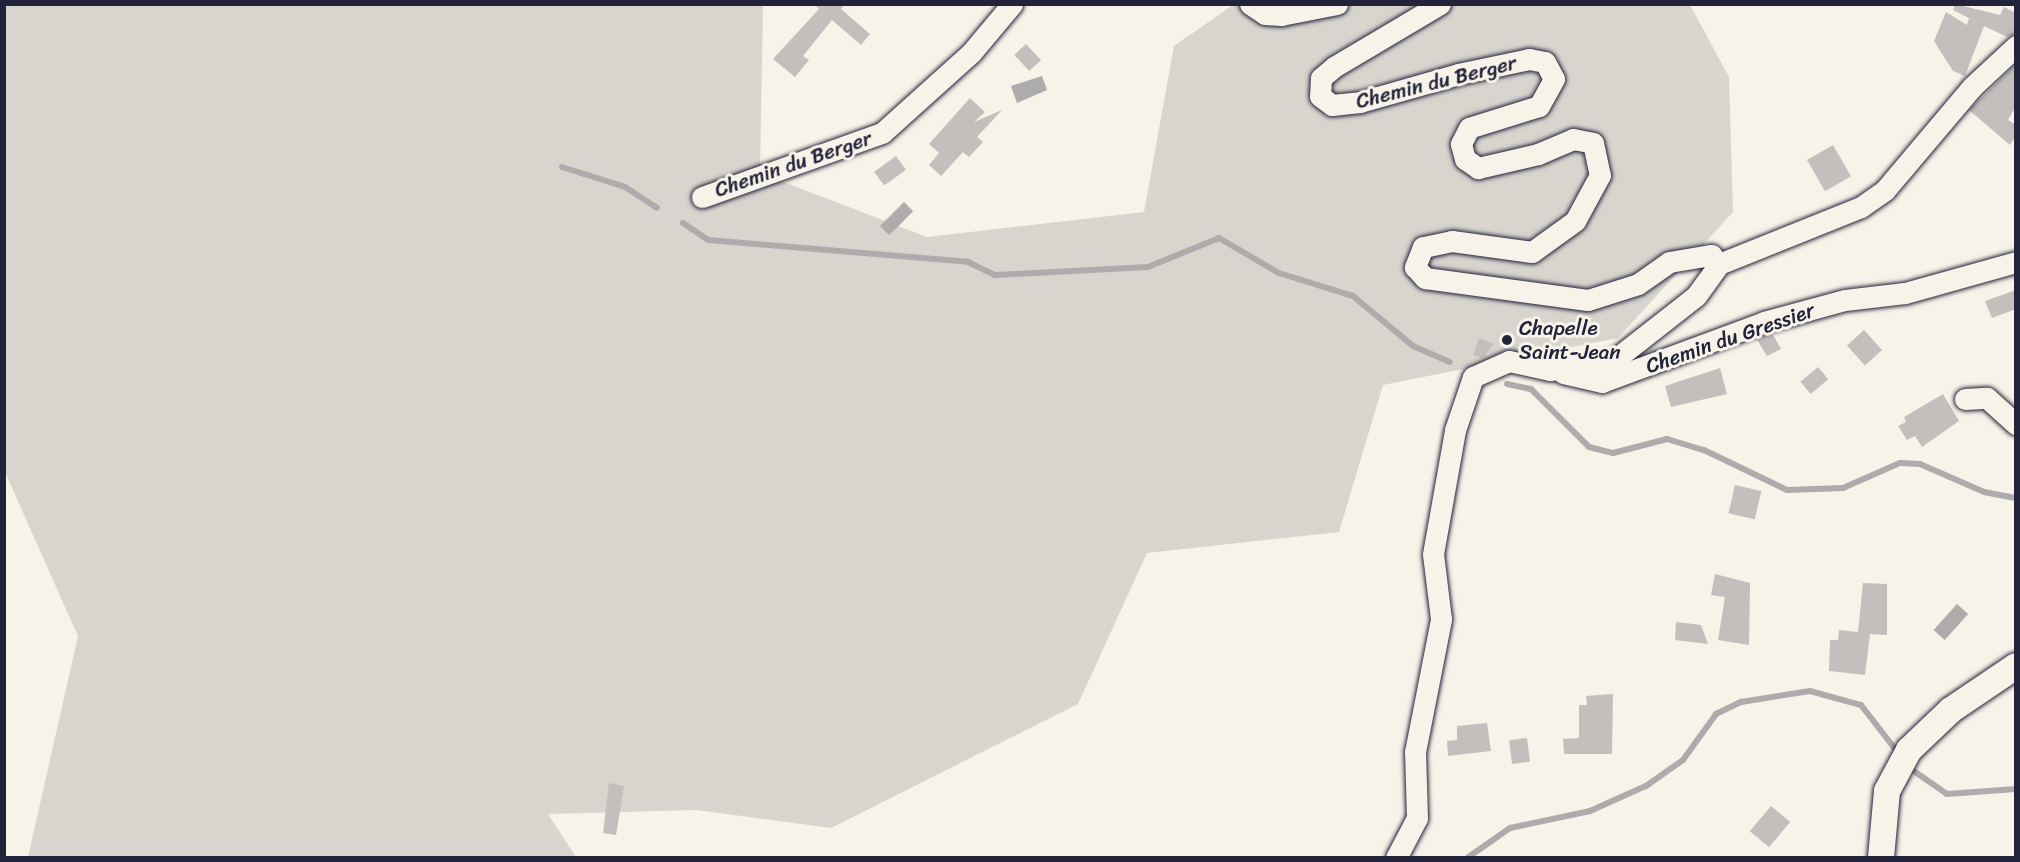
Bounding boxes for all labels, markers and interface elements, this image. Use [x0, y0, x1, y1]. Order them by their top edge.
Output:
street label: Chemin du Berger [1353, 50, 1519, 114]
street label: Chemin du Berger [711, 125, 875, 203]
street label: Chemin du Gressier [1642, 297, 1818, 379]
place label: Chapelle Saint-Jean [1519, 315, 1621, 365]
marker: Chapelle Saint-Jean [1500, 333, 1514, 347]

